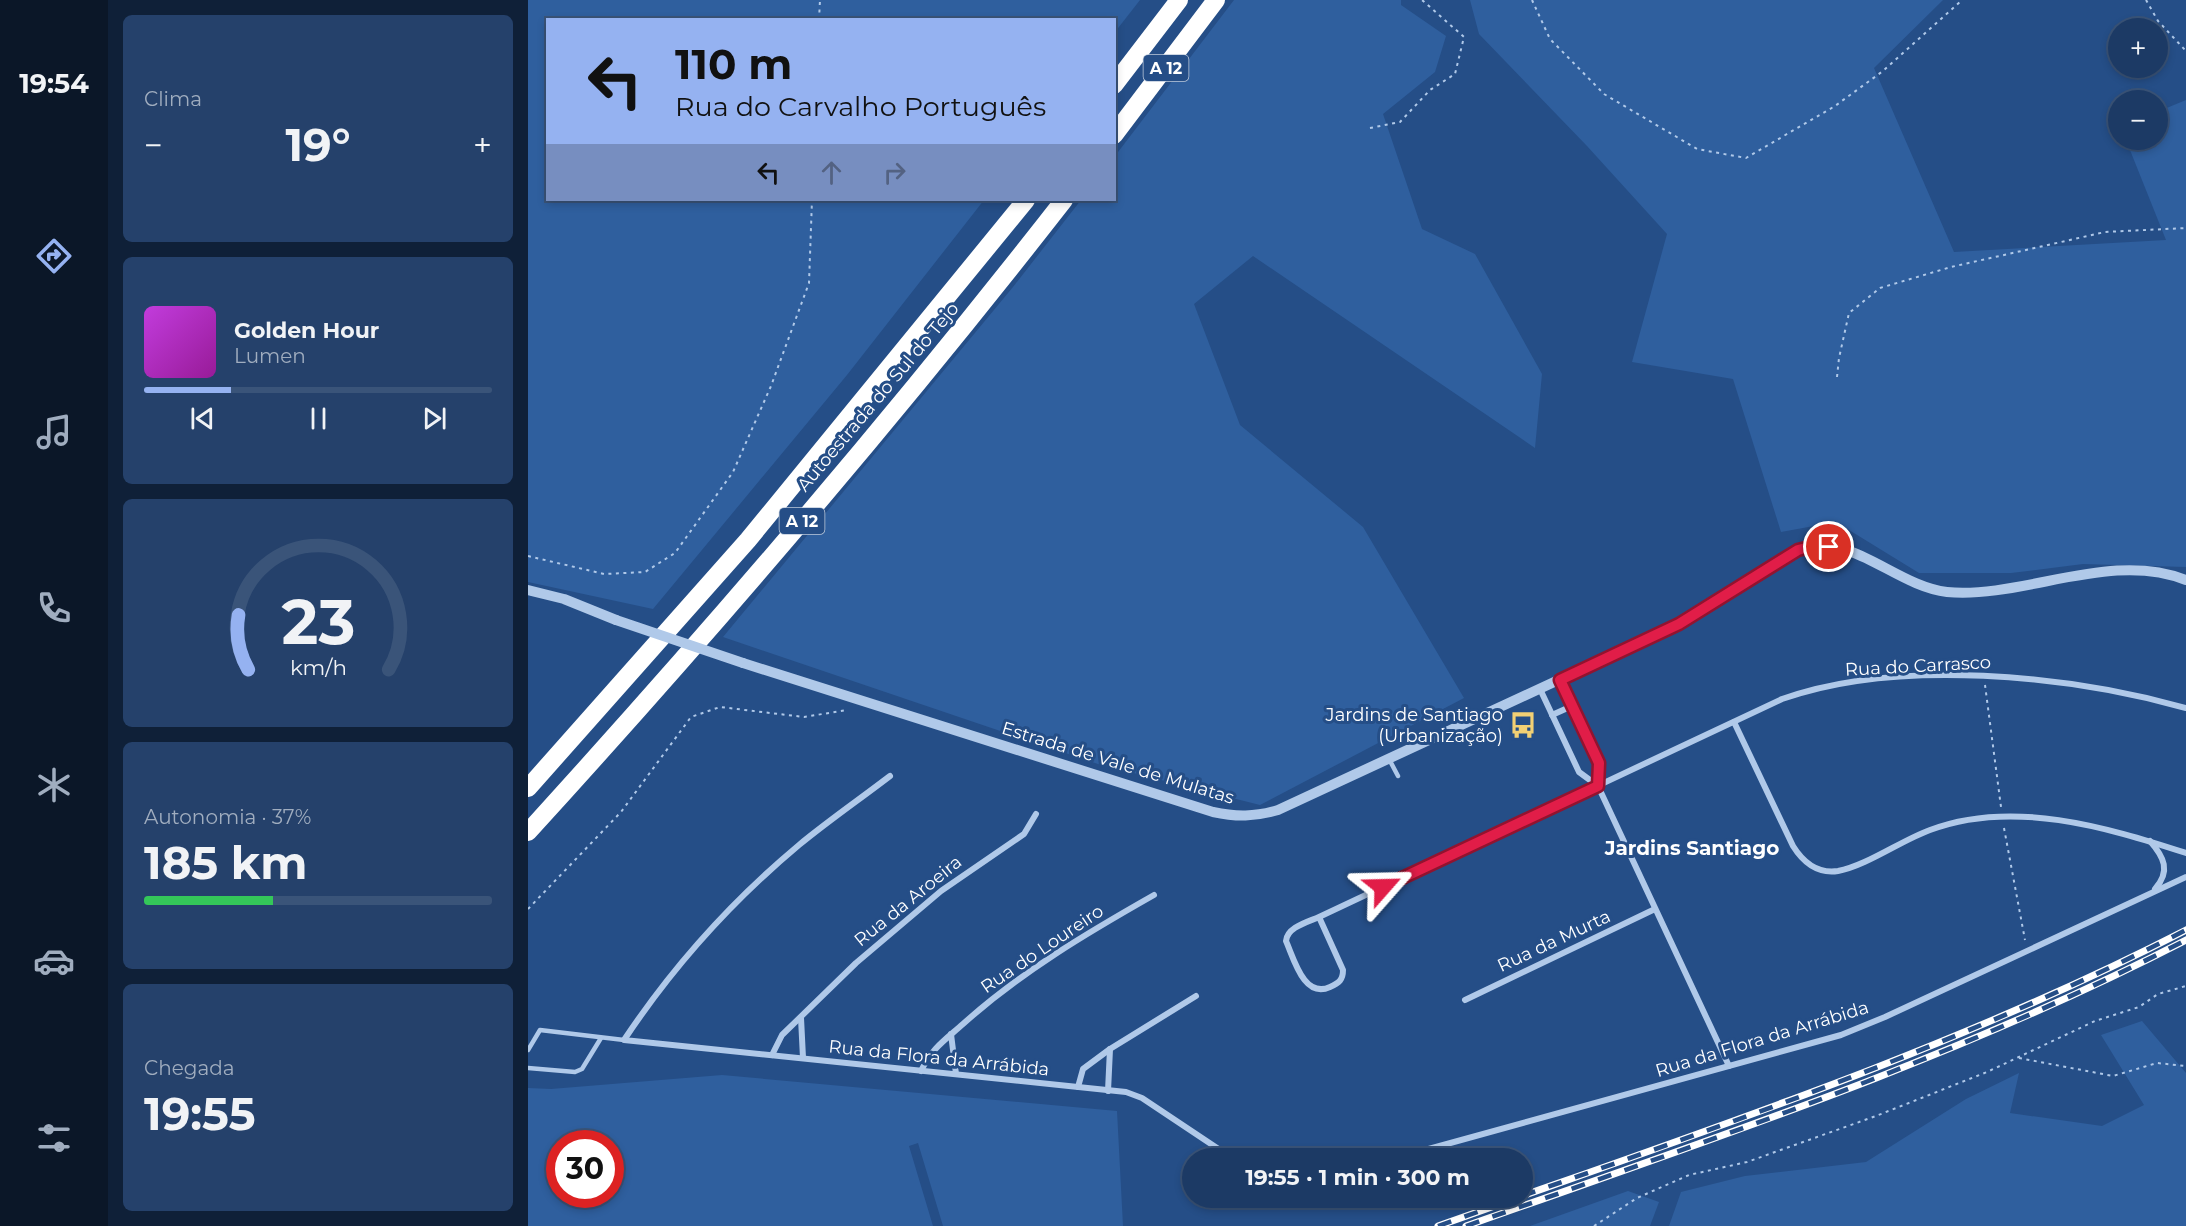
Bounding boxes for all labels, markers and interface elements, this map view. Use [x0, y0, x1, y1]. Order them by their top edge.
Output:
map controls [2108, 18, 2168, 150]
button: + [2108, 18, 2168, 78]
text: 110 m [675, 38, 792, 90]
icon: left [576, 42, 654, 120]
road number: A 12 [1144, 55, 1188, 81]
text: 19:54 [19, 67, 89, 100]
text: Clima [144, 87, 202, 111]
text: Rua do Carvalho Português [675, 90, 1046, 123]
button: − [2108, 90, 2168, 150]
text: 19° [285, 117, 351, 172]
text: − [144, 125, 163, 165]
text: + [473, 125, 492, 165]
icon: left [752, 156, 785, 189]
icon: ahead [815, 156, 848, 189]
icon: right [878, 156, 911, 189]
icon: directions [33, 235, 75, 277]
street label: Autoestrada do Sul do Tejo [792, 298, 964, 496]
text: Golden Hour [234, 317, 379, 344]
text: Lumen [234, 344, 306, 368]
icon: previous [186, 402, 219, 435]
icon: pause [302, 402, 335, 435]
icon: next [418, 402, 451, 435]
icon: music [33, 411, 75, 453]
road number: A 12 [780, 508, 824, 534]
pin [1803, 521, 1854, 572]
icon: arrive [1812, 530, 1845, 563]
text: 23 [281, 584, 355, 660]
icon: phone [33, 587, 75, 629]
street label: Rua do Carrasco [1844, 651, 1992, 681]
text: km/h [289, 654, 347, 680]
place label: Jardins de Santiago (Urbanização) [1325, 704, 1503, 747]
bus stop icon: Jardins de Santiago (Urbanização) [1508, 710, 1538, 740]
street label: Estrada de Vale de Mulatas [999, 717, 1237, 809]
icon: climate [33, 764, 75, 806]
text: Autonomia · 37% [144, 805, 311, 829]
text: 185 km [144, 835, 307, 890]
district label: Jardins Santiago [1604, 836, 1779, 860]
street label: Rua da Aroeira [850, 851, 966, 951]
position arrow [1351, 855, 1415, 919]
street label: Rua do Loureiro [976, 900, 1108, 998]
street label: Rua da Murta [1494, 905, 1614, 977]
icon: car [33, 940, 75, 982]
street label: Rua da Flora da Arrábida [1653, 996, 1871, 1082]
street label: Rua da Flora da Arrábida [828, 1035, 1050, 1081]
text: Chegada [144, 1056, 235, 1080]
text: 19:55 [144, 1086, 255, 1141]
icon: filters [33, 1117, 75, 1159]
speed limit sign: 30 [546, 1130, 624, 1208]
text: 19:55 · 1 min · 300 m [1245, 1164, 1470, 1191]

